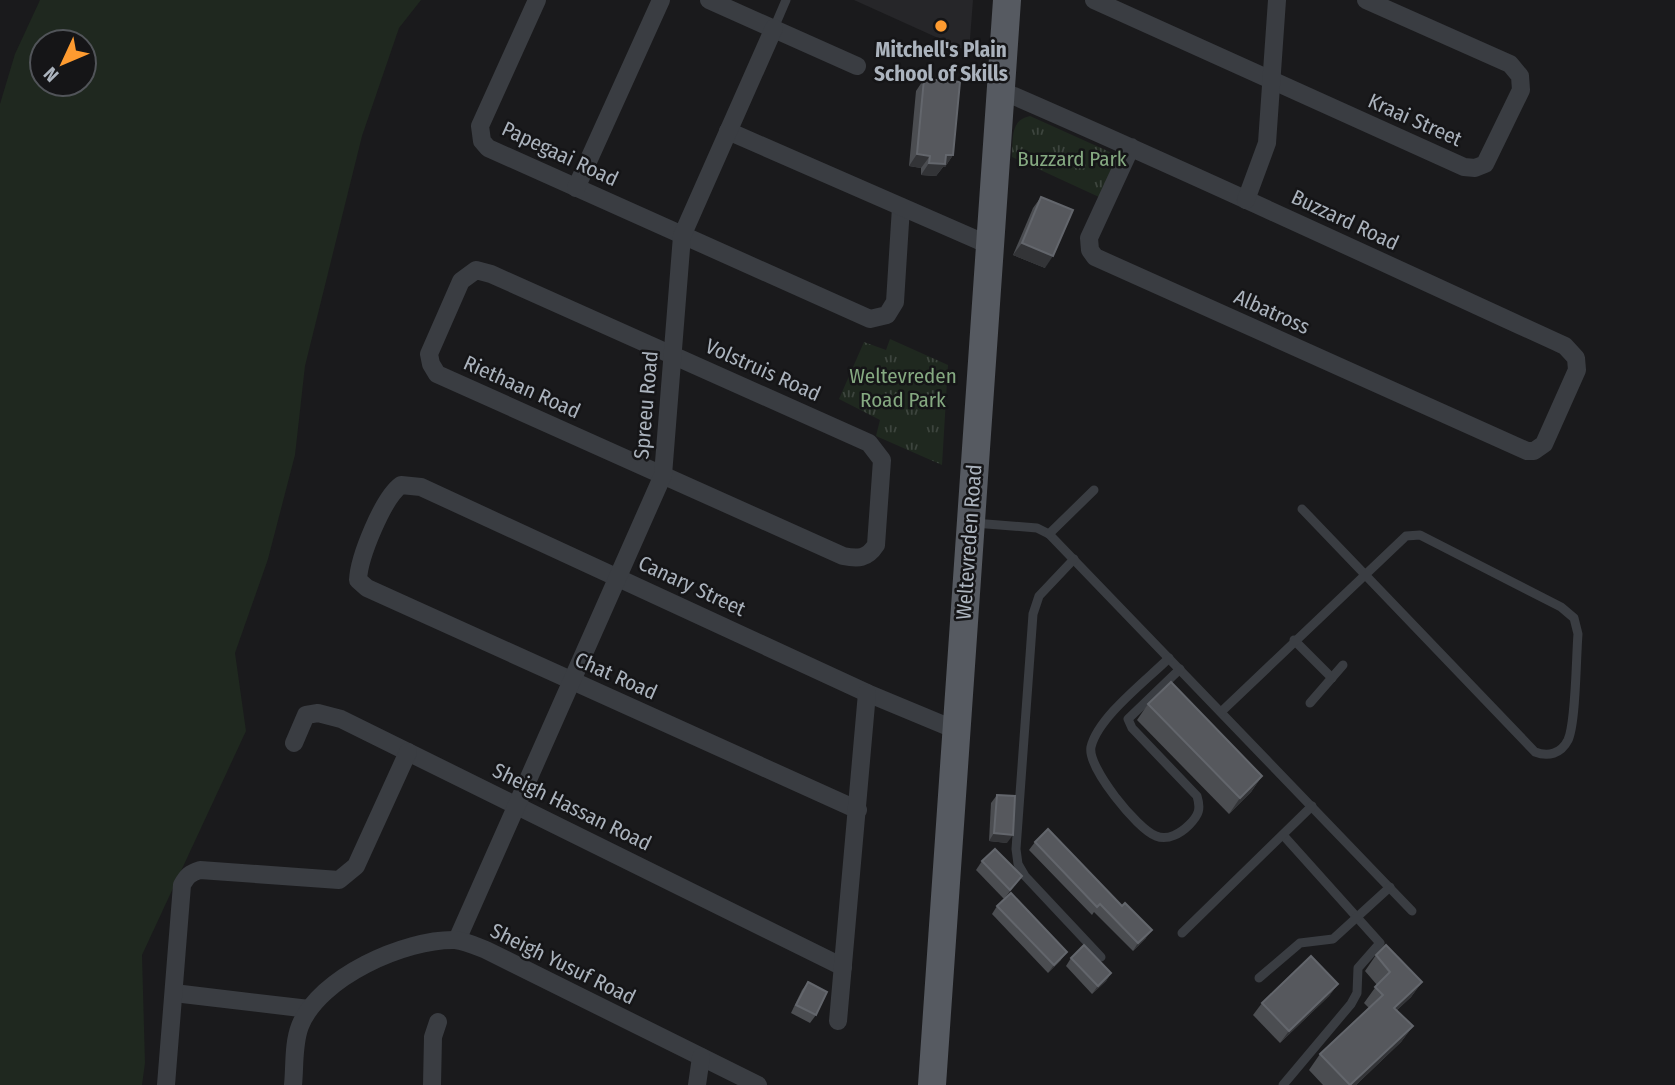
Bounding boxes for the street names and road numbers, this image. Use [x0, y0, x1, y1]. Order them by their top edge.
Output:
street label: Kraai Street [1364, 88, 1466, 152]
street label: Papegaai Road [498, 116, 622, 192]
street label: Buzzard Road [1287, 184, 1403, 256]
street label: Albatross [1230, 284, 1314, 340]
street label: Volstruis Road [701, 333, 825, 407]
street label: Riethaan Road [460, 350, 584, 424]
street label: Spreeu Road [628, 350, 664, 460]
street label: Weltevreden Road [951, 463, 987, 621]
street label: Canary Street [634, 550, 750, 622]
street label: Chat Road [571, 646, 661, 706]
street label: Sheigh Hassan Road [488, 757, 656, 857]
street label: Sheigh Yusuf Road [486, 918, 640, 1010]

